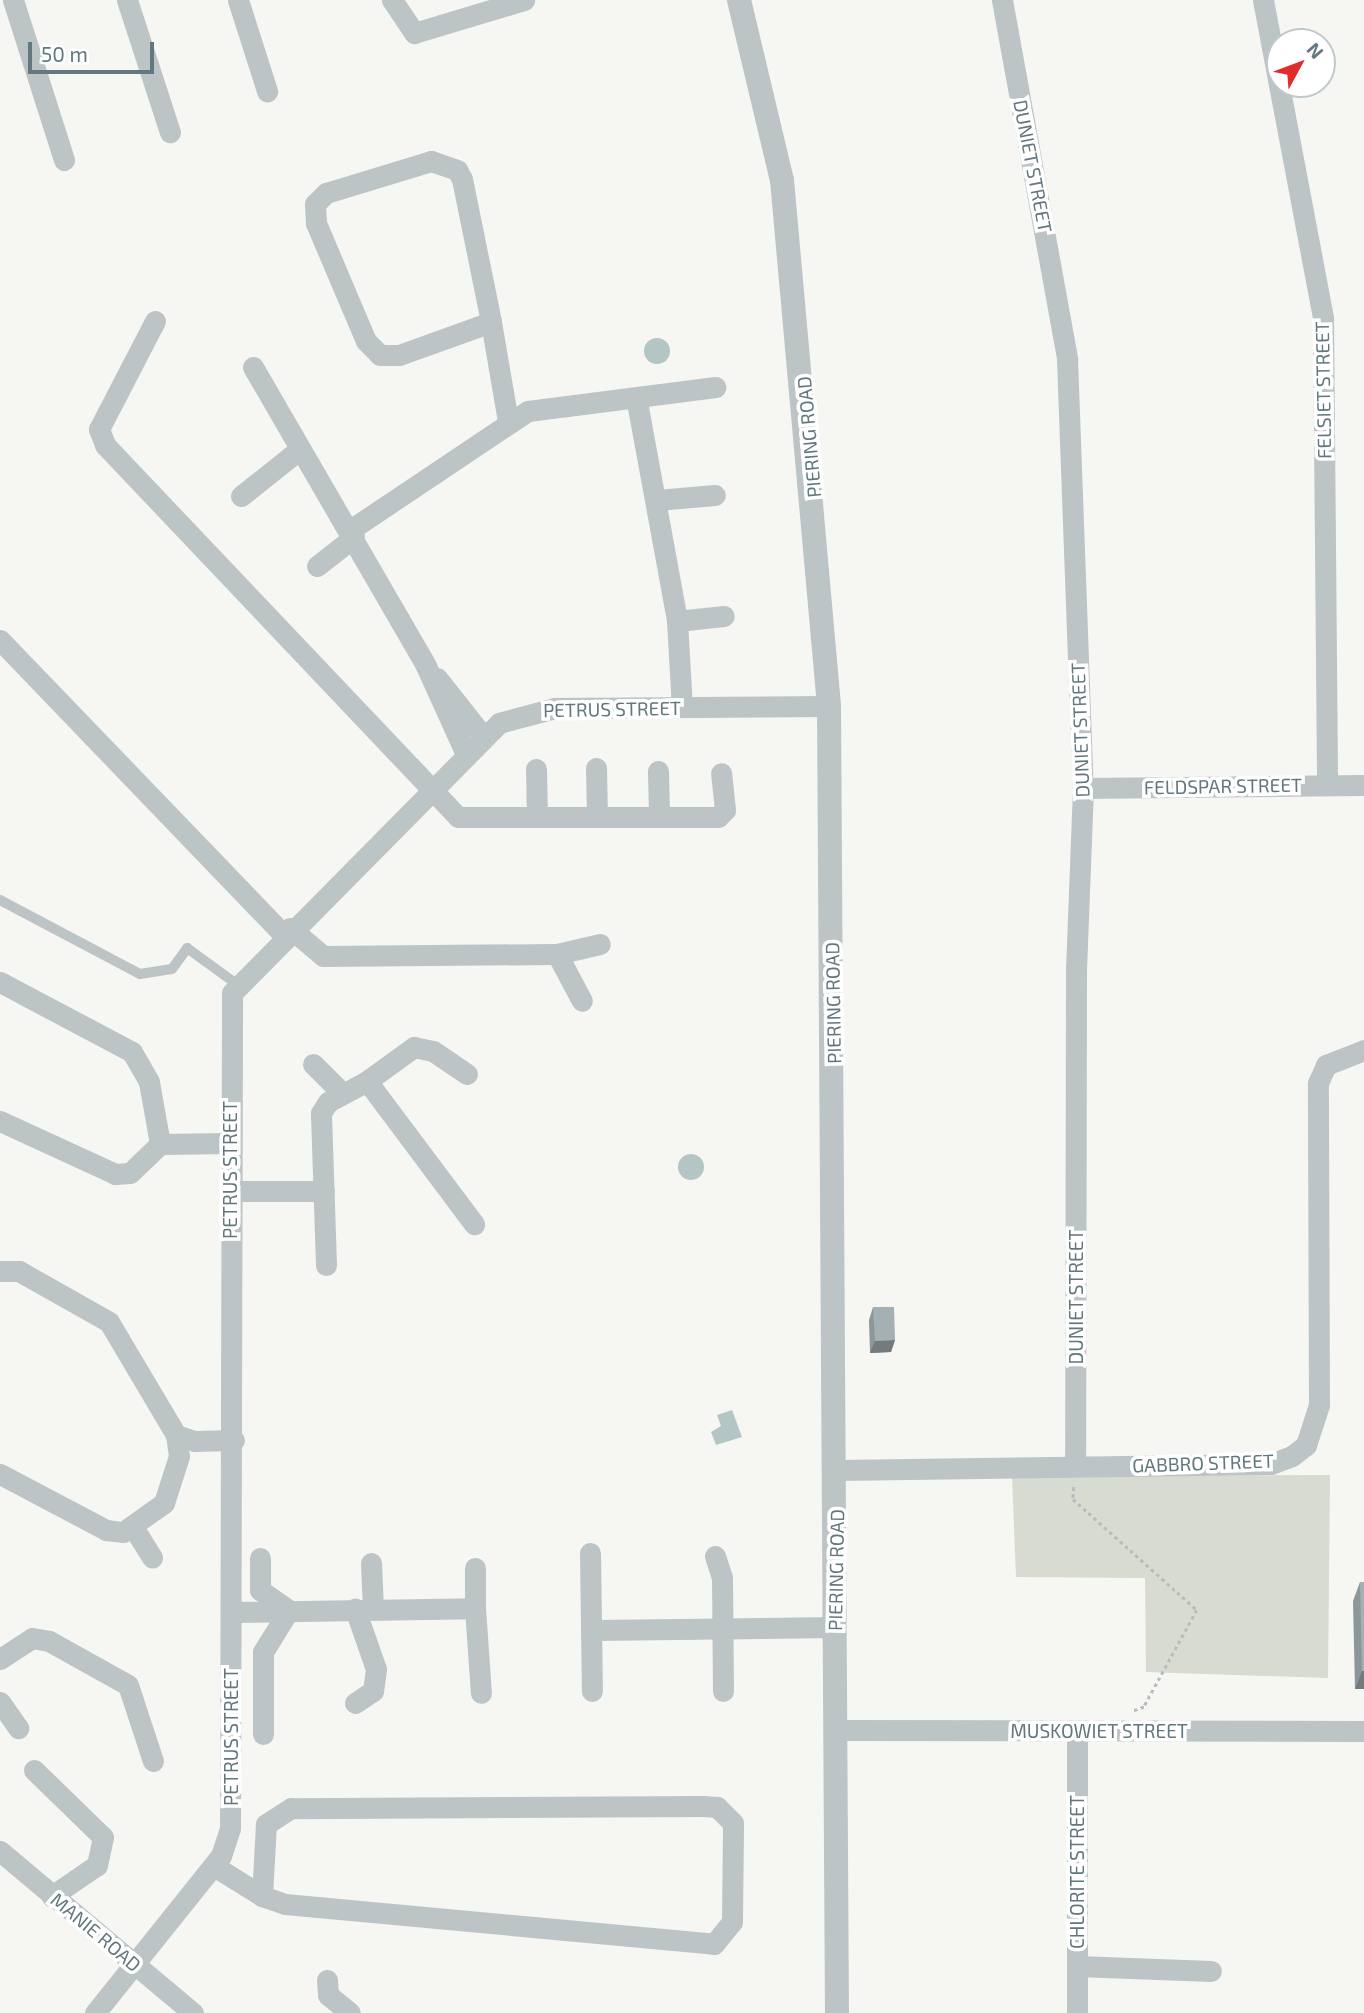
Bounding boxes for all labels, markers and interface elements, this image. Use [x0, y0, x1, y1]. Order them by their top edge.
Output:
scale bar [32, 28, 158, 72]
north arrow [1266, 28, 1336, 98]
text: N [1303, 37, 1329, 63]
text: 50 m [41, 41, 88, 66]
street label: DUNIET STREET [1009, 97, 1057, 235]
street label: FELSIET STREET [1310, 321, 1336, 459]
street label: PIERING ROAD [792, 375, 826, 499]
street label: DUNIET STREET [1066, 662, 1094, 798]
street label: PETRUS STREET [543, 696, 681, 722]
street label: FELDSPAR STREET [1144, 773, 1302, 799]
street label: PIERING ROAD [821, 942, 845, 1064]
street label: PETRUS STREET [219, 1101, 241, 1239]
street label: DUNIET STREET [1065, 1229, 1087, 1365]
street label: GABBRO STREET [1132, 1449, 1274, 1477]
street label: PIERING ROAD [824, 1509, 848, 1631]
street label: PETRUS STREET [220, 1668, 242, 1806]
street label: MUSKOWIET STREET [1010, 1720, 1188, 1742]
street label: CHLORITE STREET [1066, 1795, 1088, 1949]
street label: MANIE ROAD [46, 1888, 146, 1976]

